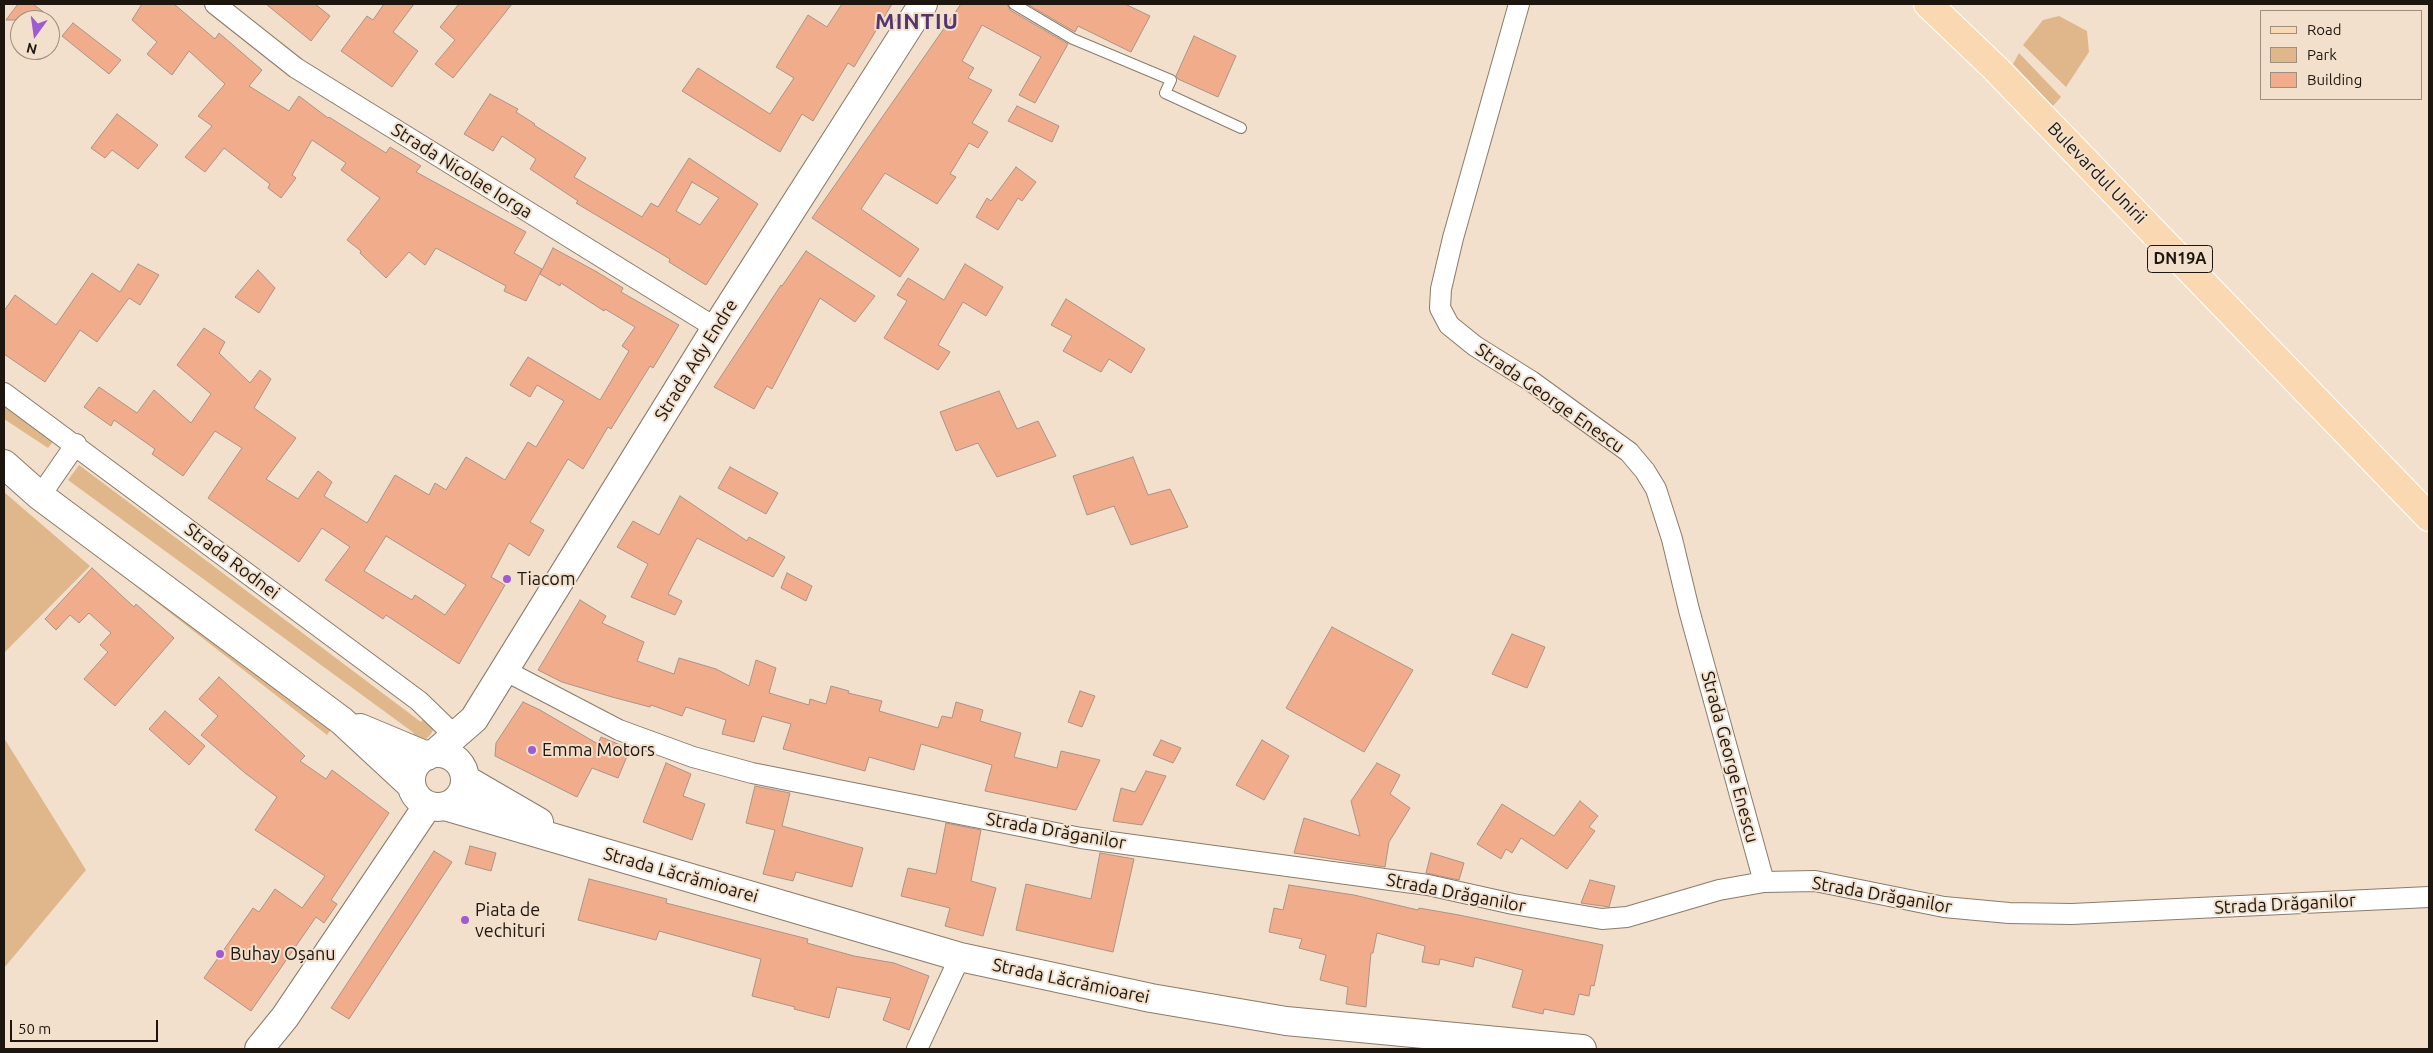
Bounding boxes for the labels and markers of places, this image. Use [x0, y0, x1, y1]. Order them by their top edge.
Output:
place label: Tiacom [517, 568, 575, 590]
marker: Tiacom [501, 573, 513, 585]
place label: Emma Motors [542, 739, 655, 761]
marker: Emma Motors [526, 744, 538, 756]
place label: Piata de vechituri [475, 899, 545, 942]
marker: Piata de vechituri [459, 914, 471, 926]
place label: Buhay Oșanu [230, 943, 336, 965]
marker: Buhay Oșanu [214, 948, 226, 960]

